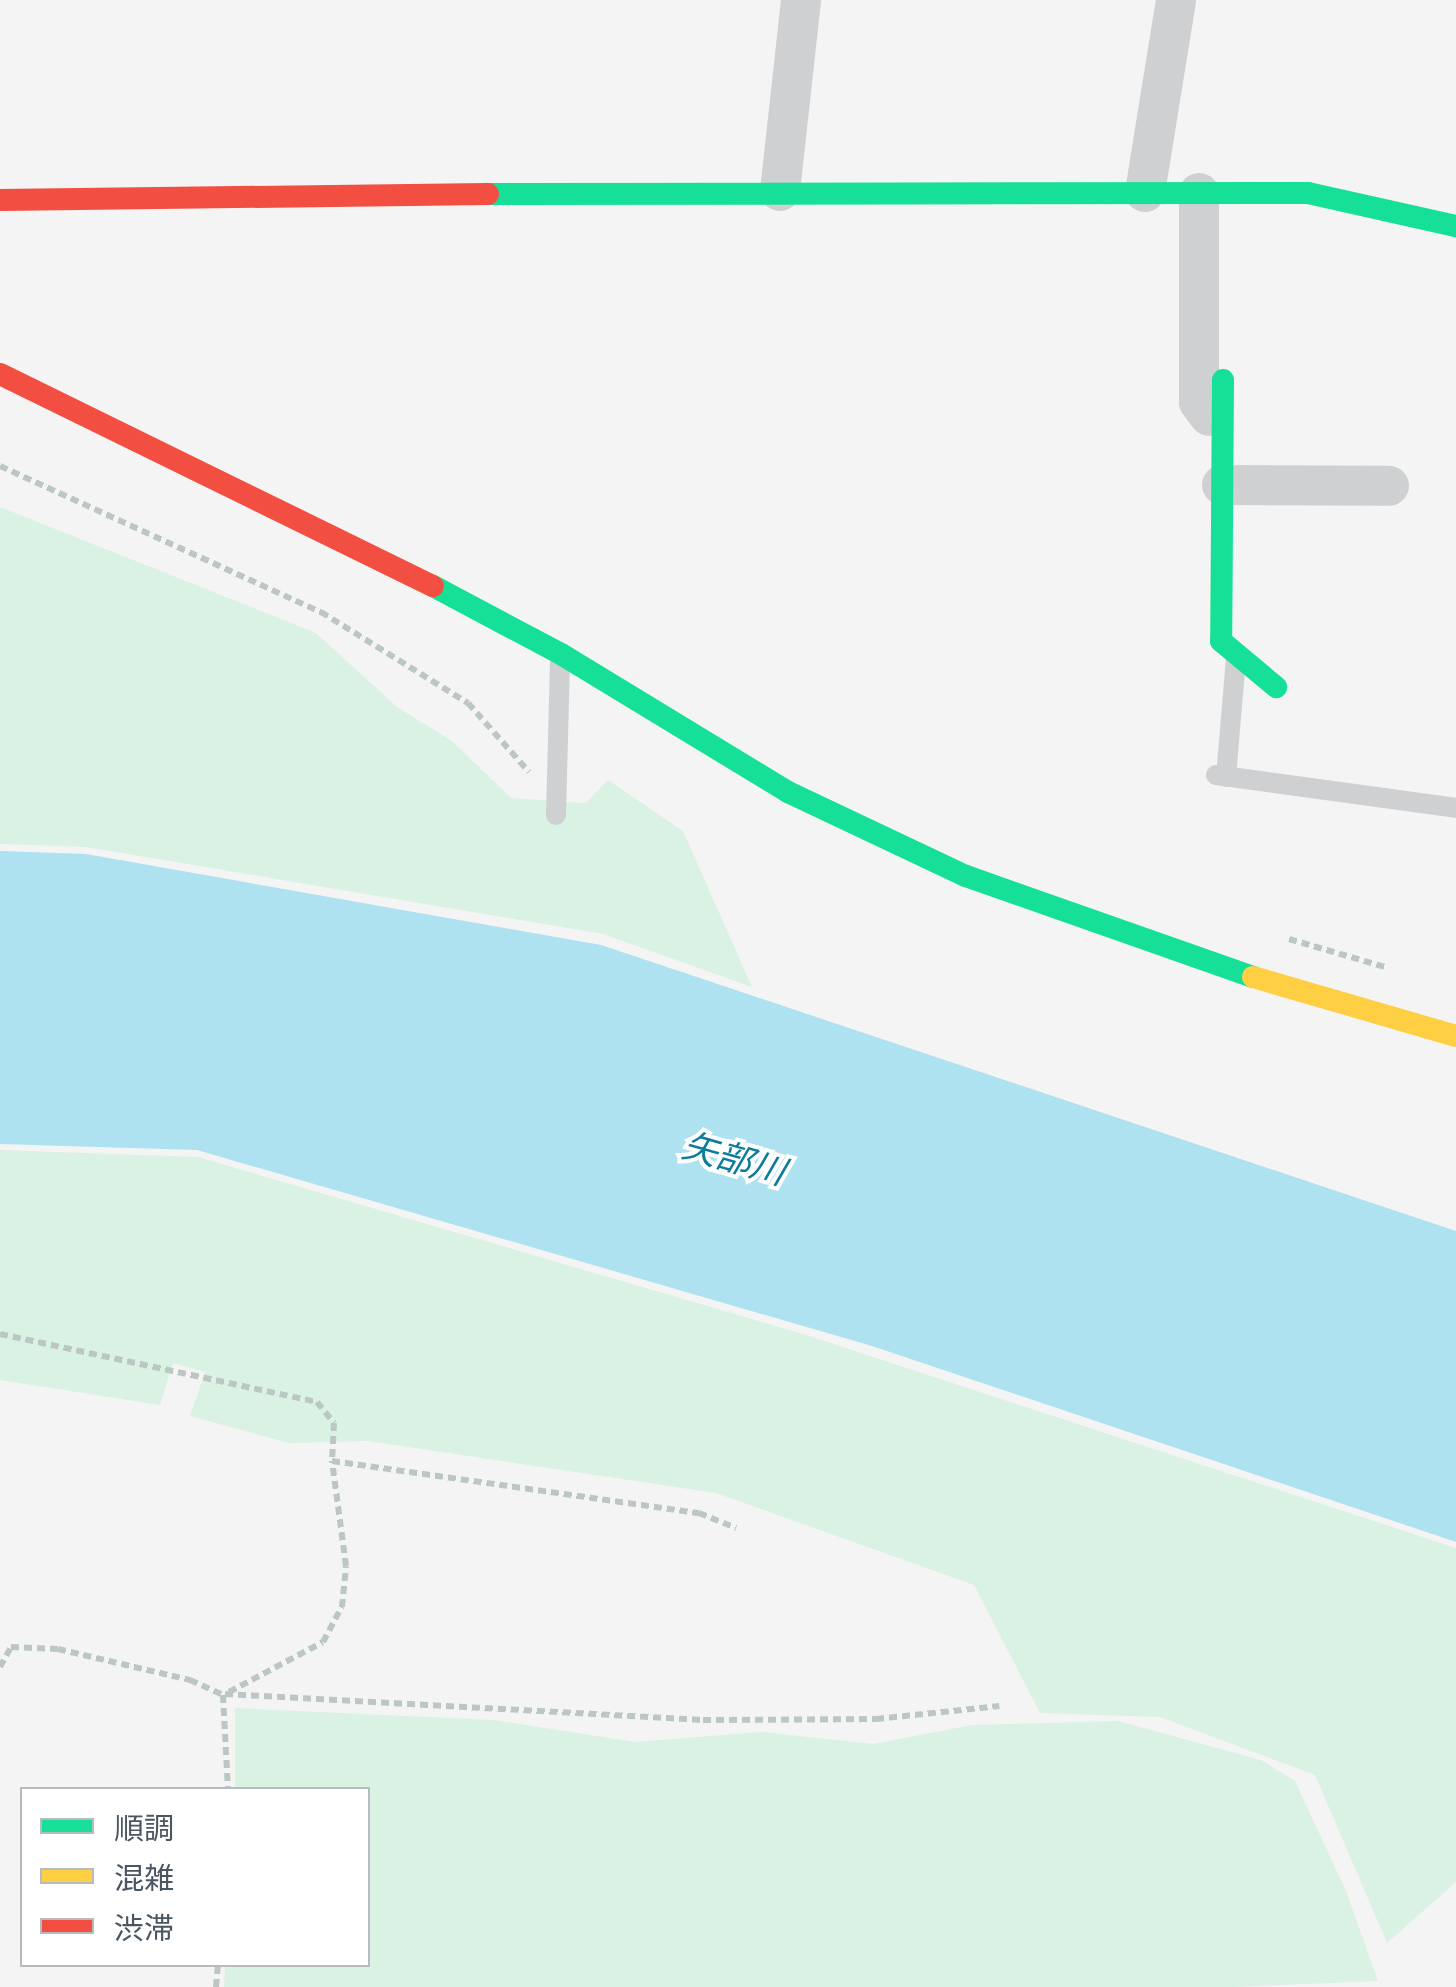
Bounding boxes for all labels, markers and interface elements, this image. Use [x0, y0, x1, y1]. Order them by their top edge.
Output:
water label: 矢部川 [678, 1124, 790, 1194]
legend [20, 1787, 370, 1967]
text: 順調 [114, 1809, 174, 1848]
text: 混雑 [114, 1859, 174, 1898]
text: 渋滞 [114, 1909, 174, 1948]

